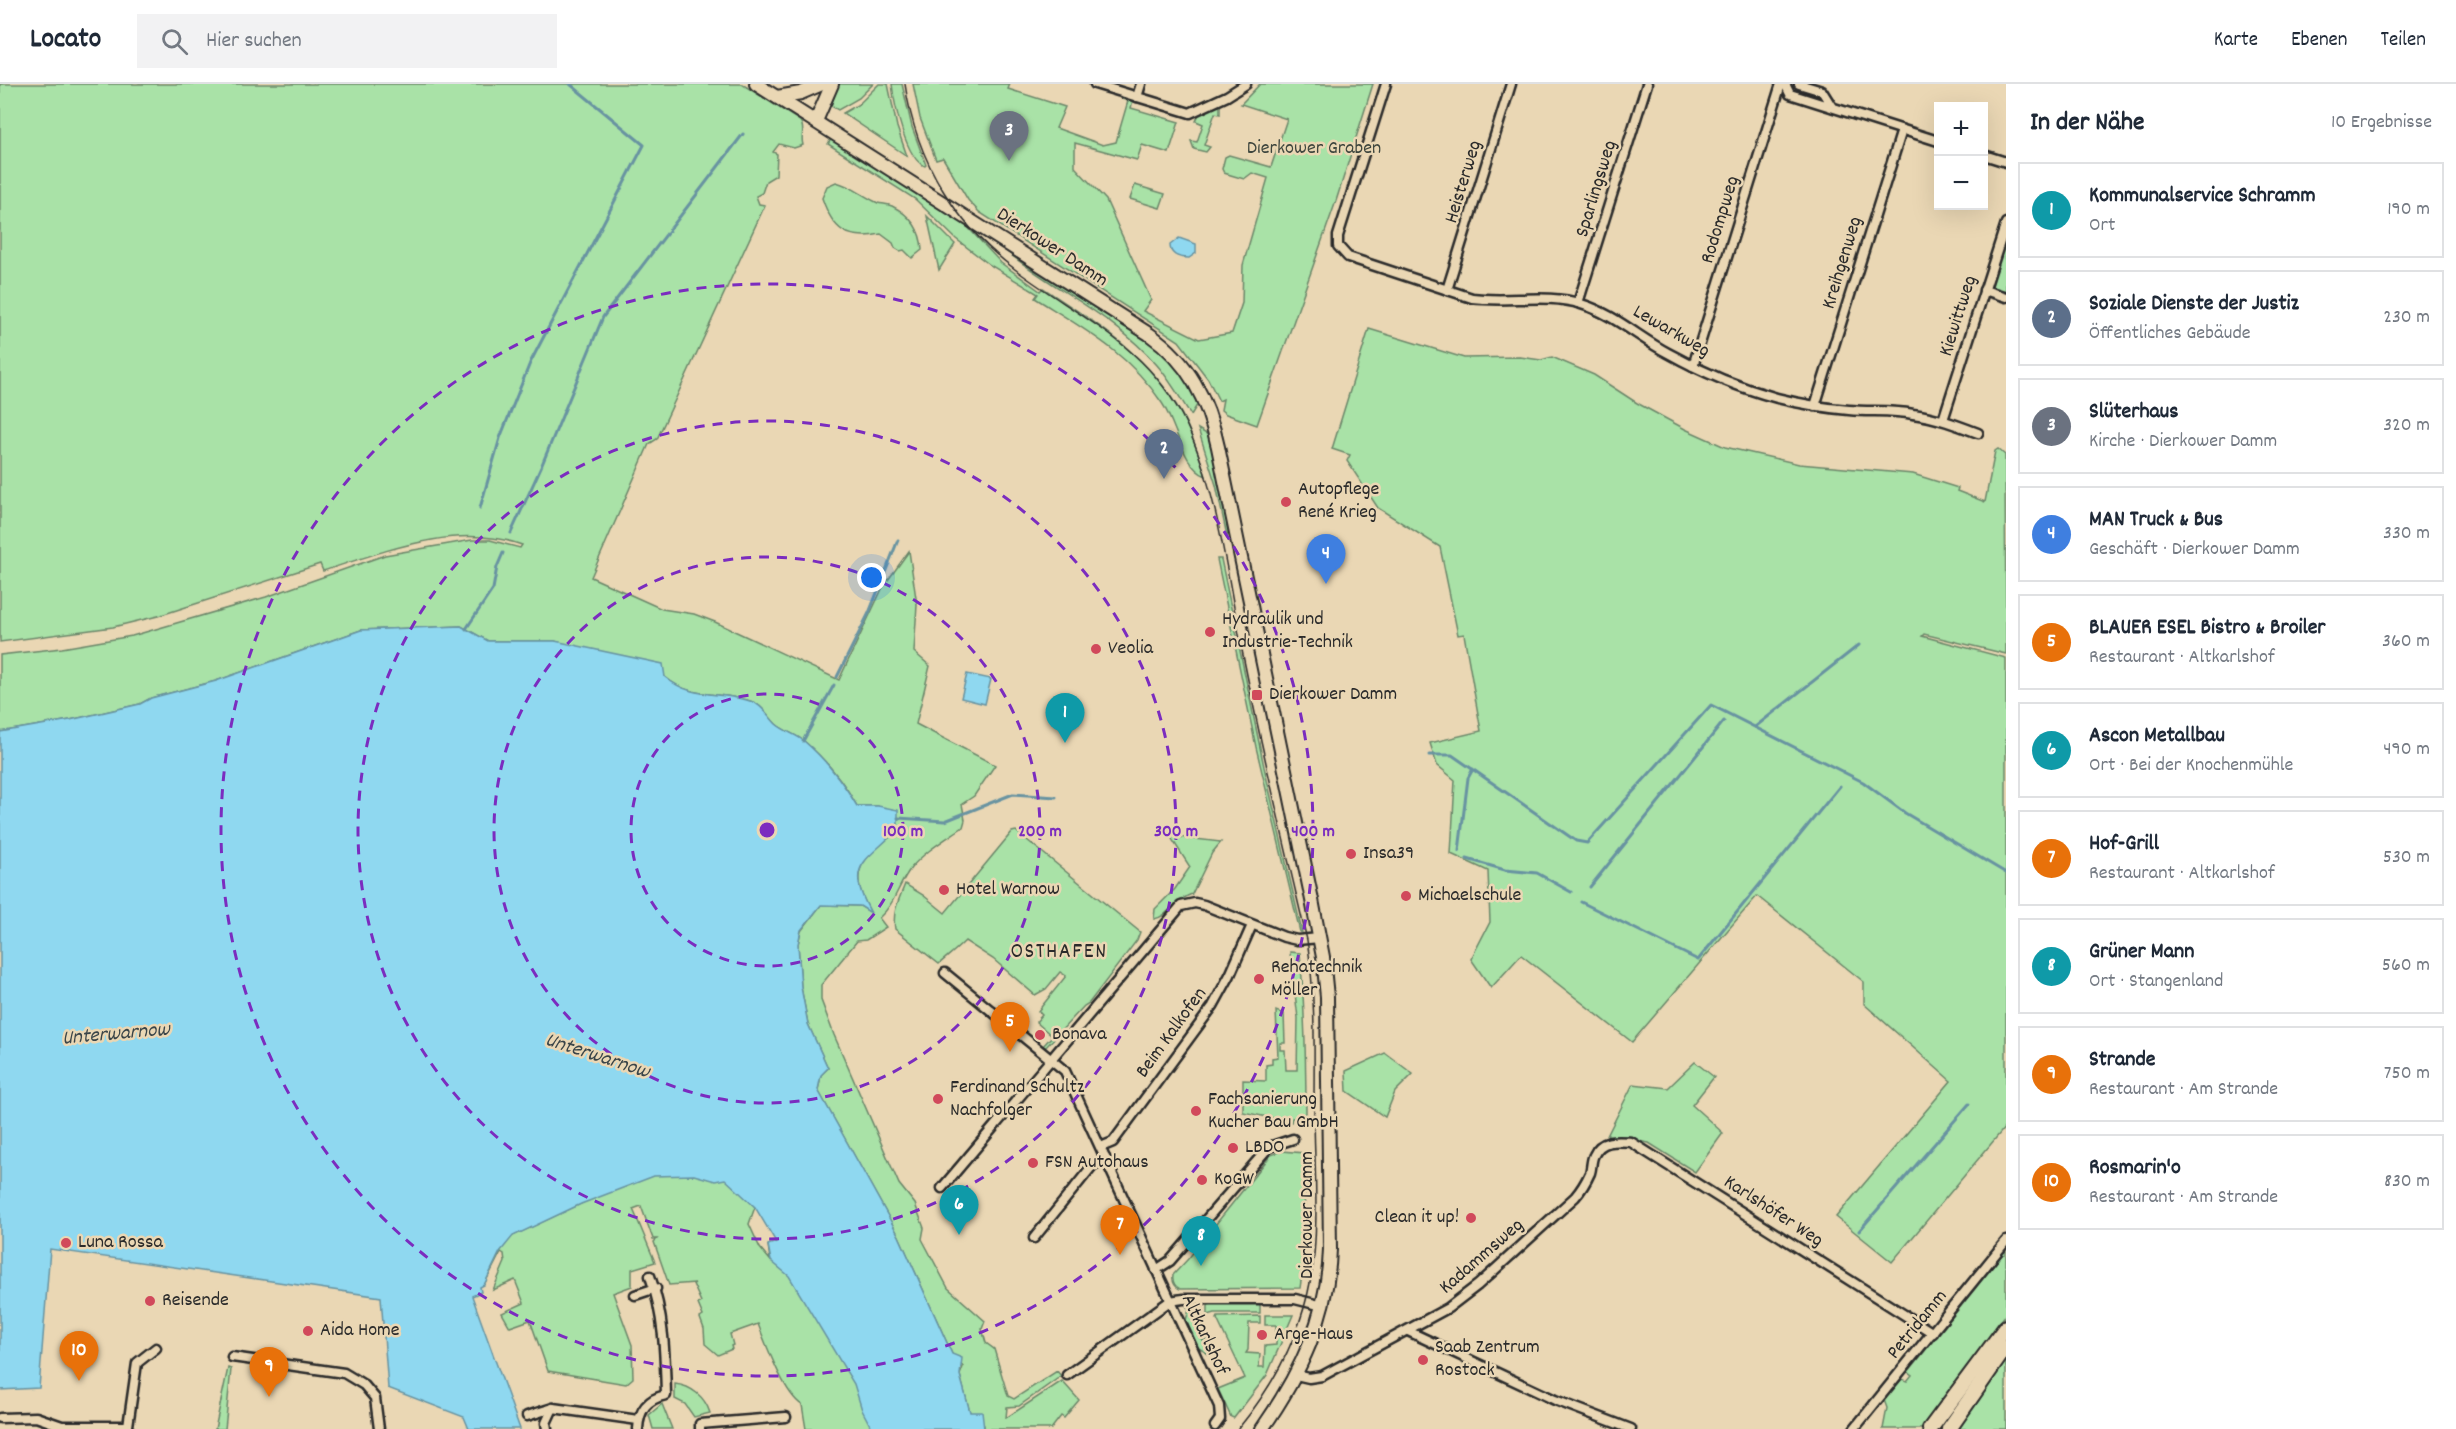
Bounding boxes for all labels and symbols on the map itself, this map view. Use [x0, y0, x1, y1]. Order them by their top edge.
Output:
pin: 3 [990, 112, 1028, 161]
park label: Dierkower Graben [1247, 135, 1381, 163]
street label: Heisterweg [1438, 137, 1490, 227]
street label: Sparlingsweg [1569, 137, 1625, 241]
street label: Rodompweg [1694, 173, 1748, 267]
street label: Dierkower Damm [991, 201, 1113, 295]
street label: Kreihgenweg [1816, 213, 1870, 313]
street label: Kiewittweg [1933, 272, 1985, 360]
street label: Lewarkweg [1627, 299, 1715, 365]
pin: 2 [1144, 430, 1184, 479]
place label: Autopflege René Krieg [1298, 476, 1380, 527]
marker: Autopflege René Krieg [1279, 495, 1293, 509]
pin: 4 [1306, 534, 1346, 584]
your location [857, 563, 886, 592]
place label: Hydraulik und Industrie-Technik [1222, 606, 1353, 657]
marker: Hydraulik und Industrie-Technik [1203, 625, 1217, 639]
place label: Veolia [1108, 635, 1154, 663]
marker: Veolia [1089, 642, 1103, 656]
place label: Dierkower Damm [1269, 681, 1397, 709]
marker: Dierkower Damm [1250, 688, 1264, 702]
pin: 1 [1046, 694, 1084, 743]
centre of rings [757, 820, 777, 840]
text: 100 m [883, 820, 923, 845]
text: 200 m [1018, 820, 1062, 845]
text: 300 m [1154, 820, 1198, 845]
text: 400 m [1291, 820, 1335, 845]
place label: Insa39 [1363, 840, 1414, 868]
marker: Insa39 [1344, 847, 1358, 861]
place label: Hotel Warnow [956, 876, 1060, 904]
place label: Michaelschule [1418, 882, 1522, 910]
marker: Hotel Warnow [937, 883, 951, 897]
marker: Michaelschule [1399, 889, 1413, 903]
district label: OSTHAFEN [1010, 937, 1108, 968]
place label: Rehatechnik Möller [1271, 954, 1363, 1005]
marker: Rehatechnik Möller [1252, 972, 1266, 986]
street label: Beim Kalkofen [1130, 982, 1214, 1084]
pin: 5 [990, 1002, 1030, 1052]
water label: Unterwarnow [61, 1015, 173, 1055]
place label: Bonava [1052, 1021, 1107, 1049]
water label: Unterwarnow [541, 1026, 655, 1088]
marker: Bonava [1033, 1028, 1047, 1042]
place label: Ferdinand Schultz Nachfolger [950, 1074, 1085, 1125]
place label: Fachsanierung Kucher Bau GmbH [1208, 1086, 1339, 1137]
marker: Ferdinand Schultz Nachfolger [931, 1092, 945, 1106]
marker: Fachsanierung Kucher Bau GmbH [1189, 1104, 1203, 1118]
place label: LBDO [1245, 1134, 1284, 1162]
marker: LBDO [1226, 1141, 1240, 1155]
place label: FSN Autohaus [1045, 1149, 1149, 1177]
street label: Dierkower Damm [1294, 1151, 1322, 1279]
marker: FSN Autohaus [1026, 1156, 1040, 1170]
place label: KoGW [1214, 1166, 1254, 1194]
street label: Karlshöfer Weg [1717, 1169, 1829, 1255]
marker: KoGW [1195, 1173, 1209, 1187]
pin: 6 [940, 1186, 978, 1235]
place label: Clean it up! [1375, 1204, 1459, 1232]
pin: 7 [1100, 1206, 1140, 1255]
marker: Clean it up! [1464, 1211, 1478, 1225]
street label: Kadammsweg [1434, 1212, 1530, 1302]
pin: 8 [1182, 1216, 1220, 1266]
place label: Luna Rossa [78, 1229, 163, 1257]
marker: Luna Rossa [59, 1236, 73, 1250]
street label: Petridamm [1881, 1284, 1955, 1366]
place label: Reisende [162, 1287, 229, 1315]
street label: Altkarlshof [1173, 1290, 1235, 1381]
marker: Reisende [143, 1294, 157, 1308]
place label: Aida Home [320, 1317, 400, 1345]
place label: Arge-Haus [1274, 1321, 1353, 1349]
marker: Aida Home [301, 1324, 315, 1338]
marker: Arge-Haus [1255, 1328, 1269, 1342]
pin: 10 [60, 1332, 98, 1381]
place label: Saab Zentrum Rostock [1435, 1334, 1540, 1385]
pin: 9 [250, 1348, 288, 1397]
marker: Saab Zentrum Rostock [1416, 1353, 1430, 1367]

